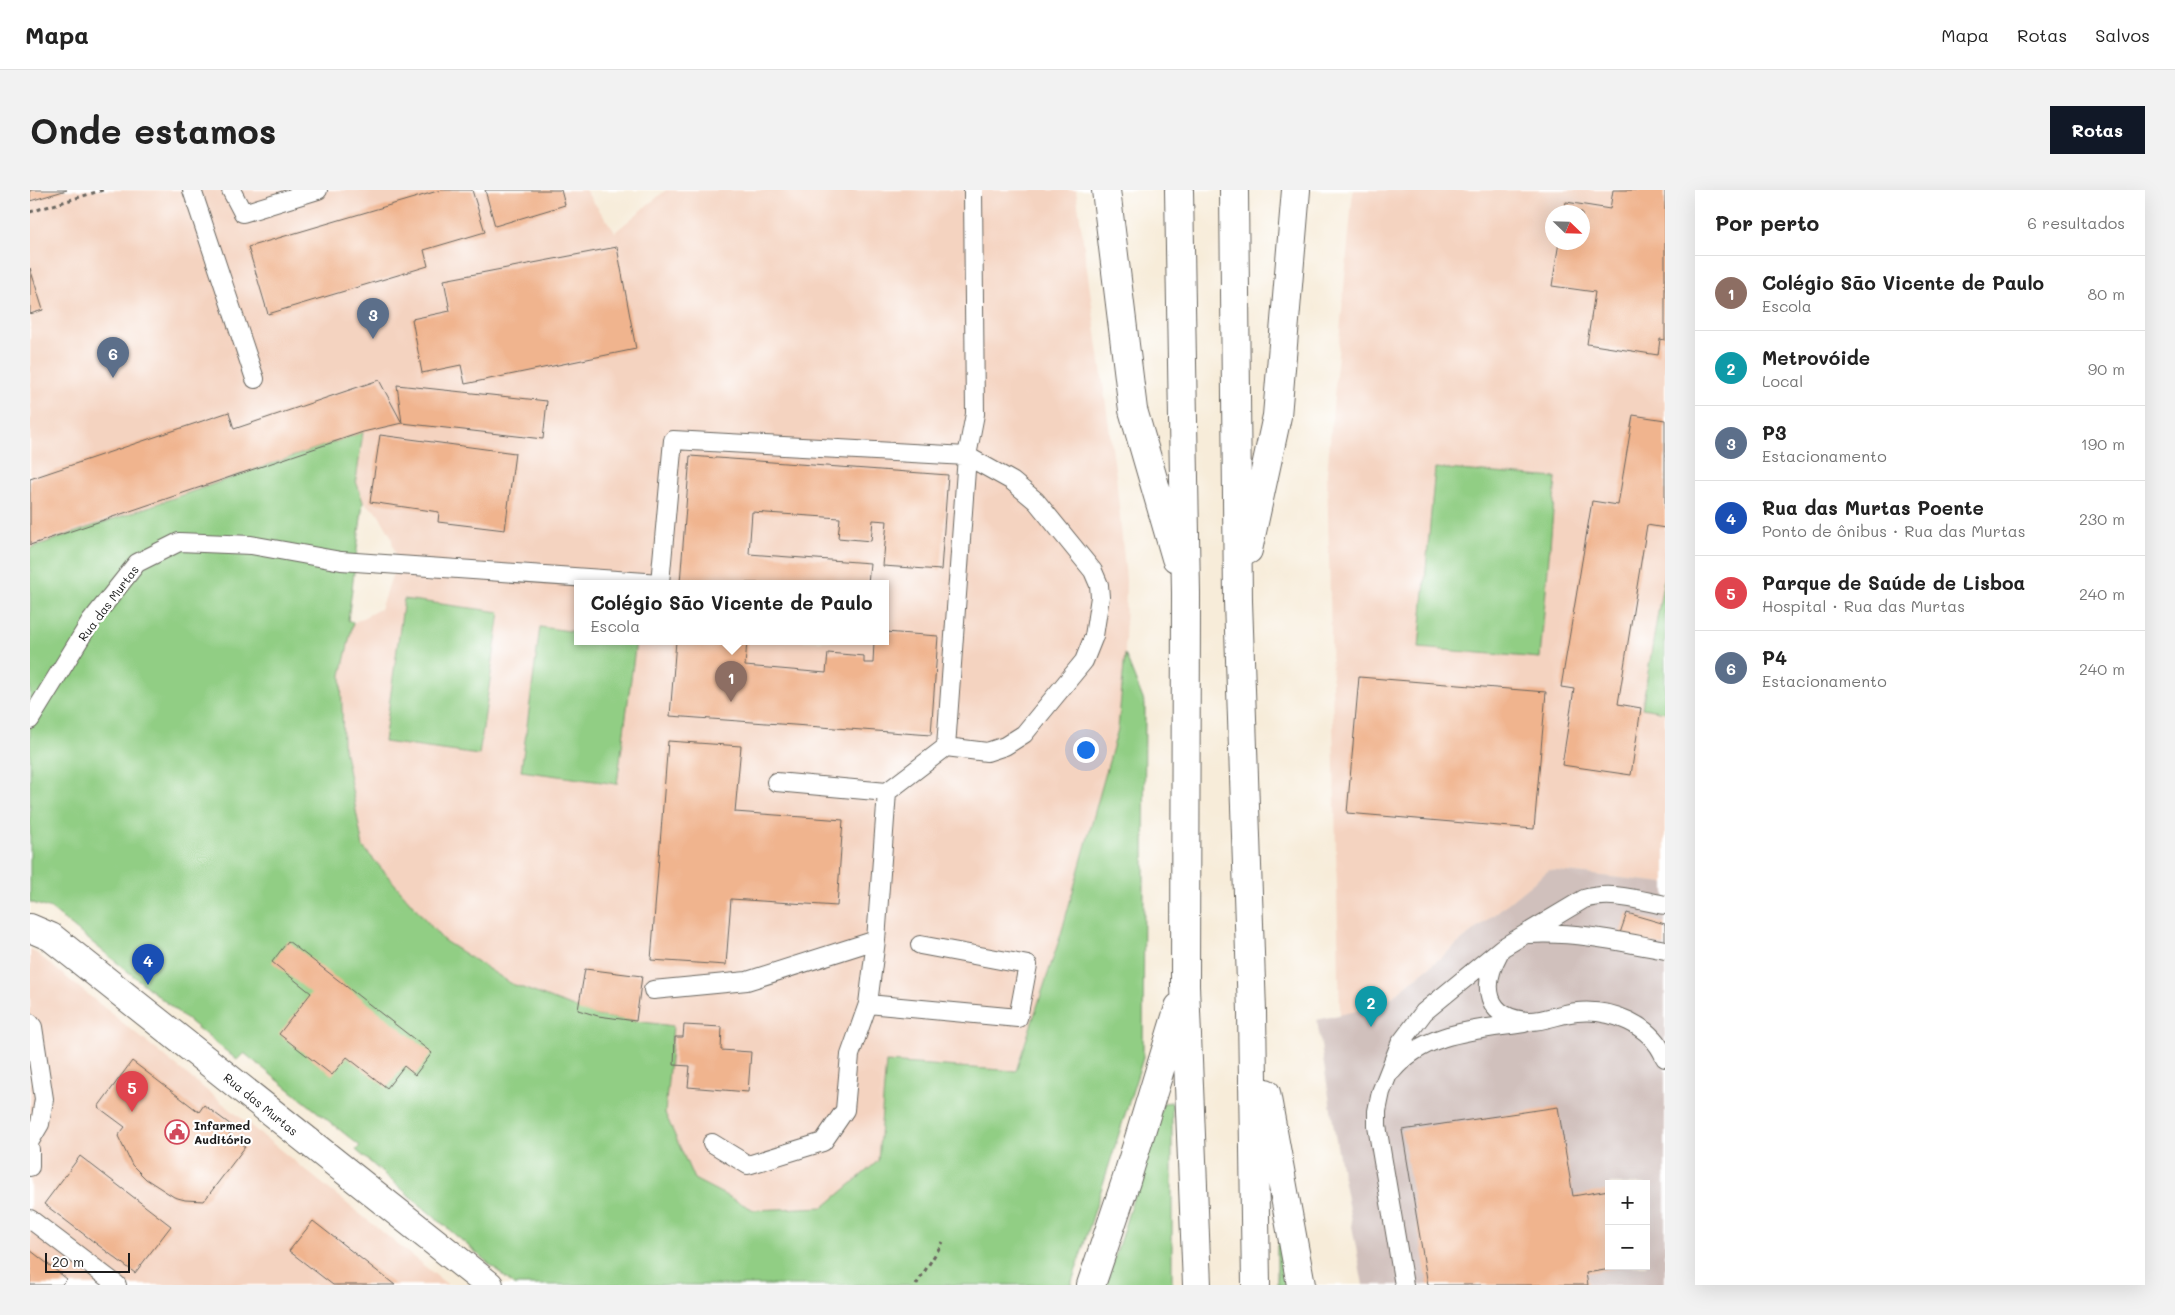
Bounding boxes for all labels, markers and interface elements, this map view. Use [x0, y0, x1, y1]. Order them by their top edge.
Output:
text: Mapa [25, 19, 89, 50]
text: Mapa [1941, 23, 1989, 47]
text: Rotas [2017, 23, 2067, 47]
text: Salvos [2095, 23, 2150, 47]
button: Rotas [2050, 106, 2145, 154]
text: Onde estamos [30, 107, 276, 153]
north arrow [1545, 205, 1590, 250]
text: Por perto [1715, 209, 1819, 236]
text: 6 resultados [2027, 212, 2125, 233]
text: Colégio São Vicente de Paulo [1762, 270, 2044, 295]
text: 1 [1727, 283, 1735, 304]
text: 80 m [2088, 283, 2125, 304]
text: Escola [1762, 295, 1812, 316]
pin: 3 [357, 298, 389, 339]
pin: 6 [97, 337, 129, 378]
text: Metrovóide [1762, 345, 1870, 370]
text: 2 [1727, 358, 1735, 379]
text: 90 m [2088, 358, 2125, 379]
text: Local [1762, 370, 1803, 391]
text: P3 [1762, 420, 1786, 445]
text: 3 [1726, 433, 1736, 454]
text: 190 m [2081, 433, 2125, 454]
text: Estacionamento [1762, 445, 1887, 466]
text: Rua das Murtas Poente [1762, 495, 1984, 520]
text: 4 [1726, 508, 1736, 529]
text: 230 m [2079, 508, 2125, 529]
text: Ponto de ônibus · Rua das Murtas [1762, 520, 2026, 541]
street label: Rua das Murtas [74, 562, 142, 644]
text: Parque de Saúde de Lisboa [1762, 570, 2025, 595]
popup [574, 580, 889, 645]
text: 5 [1726, 583, 1736, 604]
text: 240 m [2079, 583, 2125, 604]
text: Colégio São Vicente de Paulo [590, 590, 873, 615]
text: Hospital · Rua das Murtas [1762, 595, 1965, 616]
text: Escola [590, 615, 640, 636]
text: P4 [1762, 645, 1787, 670]
text: 6 [1726, 658, 1736, 679]
text: 240 m [2079, 658, 2125, 679]
pin: 1 [715, 661, 747, 702]
text: Estacionamento [1762, 670, 1887, 691]
your location [1073, 737, 1099, 763]
pin: 4 [132, 944, 164, 985]
pin: 2 [1355, 986, 1387, 1027]
street label: Rua das Murtas [221, 1069, 302, 1139]
pin: 5 [116, 1071, 148, 1112]
place label: Infarmed Auditório [194, 1117, 251, 1147]
public building icon: Infarmed Auditório [164, 1119, 190, 1145]
map controls [1605, 1180, 1650, 1270]
button: + [1605, 1180, 1650, 1225]
button: − [1605, 1225, 1650, 1270]
scale bar [45, 1250, 130, 1273]
text: 20 m [52, 1252, 84, 1271]

